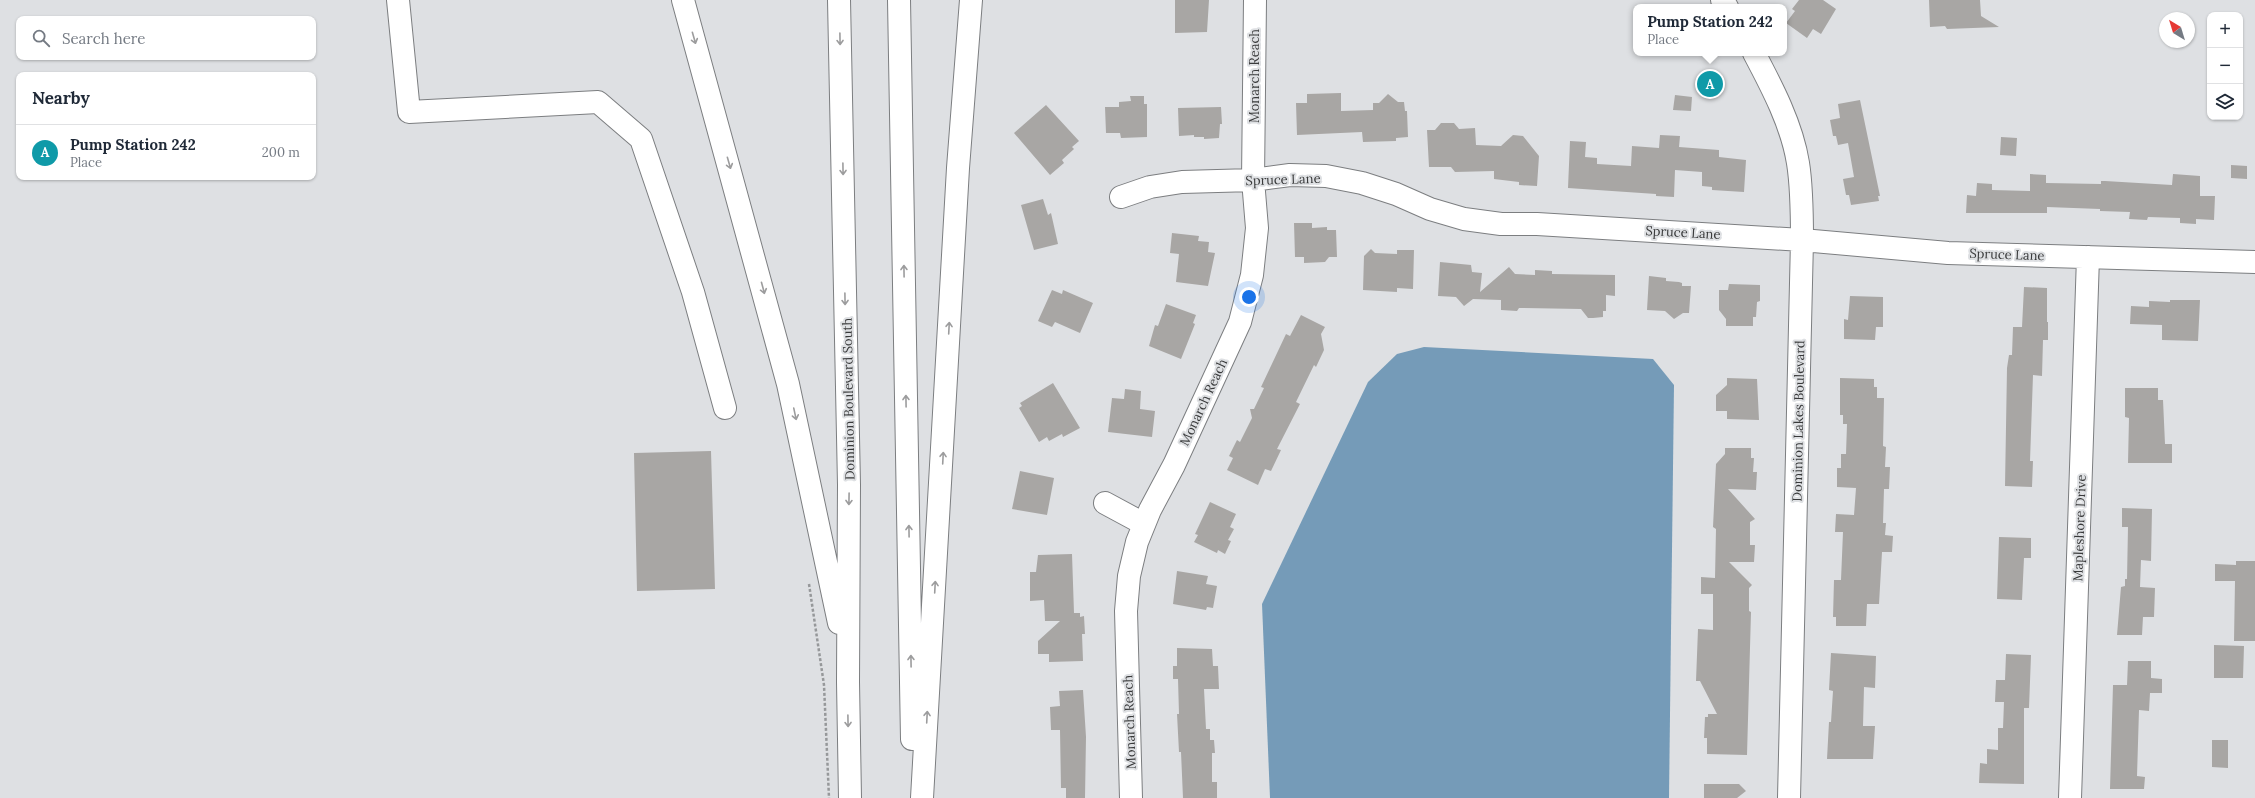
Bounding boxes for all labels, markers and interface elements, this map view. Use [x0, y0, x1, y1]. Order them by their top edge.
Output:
popup [1633, 4, 1787, 56]
text: Pump Station 242 [1647, 12, 1773, 31]
north arrow [2159, 12, 2195, 48]
map controls [2207, 12, 2243, 120]
button: + [2207, 12, 2243, 48]
search box [16, 16, 316, 60]
icon: search [30, 27, 52, 49]
text: Search here [62, 29, 145, 48]
street label: Monarch Reach [1246, 29, 1263, 123]
one-way arrow [691, 31, 698, 44]
text: Place [1647, 31, 1679, 48]
one-way arrow [836, 32, 844, 45]
button: − [2207, 48, 2243, 84]
pin: A [1697, 69, 1723, 99]
button: layers [2207, 84, 2243, 120]
text: Nearby [32, 87, 90, 109]
text: Pump Station 242 [70, 135, 196, 154]
text: A [41, 144, 49, 161]
text: 200 m [262, 144, 300, 161]
text: Place [70, 154, 102, 171]
one-way arrow [726, 156, 733, 169]
one-way arrow [839, 162, 846, 175]
street label: Spruce Lane [1245, 170, 1321, 189]
street label: Spruce Lane [1645, 222, 1721, 243]
street label: Spruce Lane [1969, 245, 2045, 264]
one-way arrow [900, 265, 908, 278]
one-way arrow [760, 281, 767, 294]
your location [1239, 287, 1259, 307]
one-way arrow [842, 292, 849, 305]
street label: Dominion Boulevard South [839, 317, 858, 480]
one-way arrow [946, 322, 953, 335]
street label: Dominion Lakes Boulevard [1789, 340, 1808, 502]
street label: Monarch Reach [1176, 356, 1231, 448]
one-way arrow [902, 395, 910, 408]
one-way arrow [791, 407, 799, 420]
one-way arrow [939, 452, 946, 465]
street label: Mapleshore Drive [2069, 474, 2090, 582]
one-way arrow [845, 492, 853, 505]
one-way arrow [905, 525, 912, 538]
one-way arrow [931, 581, 938, 594]
one-way arrow [907, 655, 915, 668]
street label: Monarch Reach [1119, 674, 1140, 769]
one-way arrow [923, 711, 930, 724]
one-way arrow [844, 714, 852, 727]

